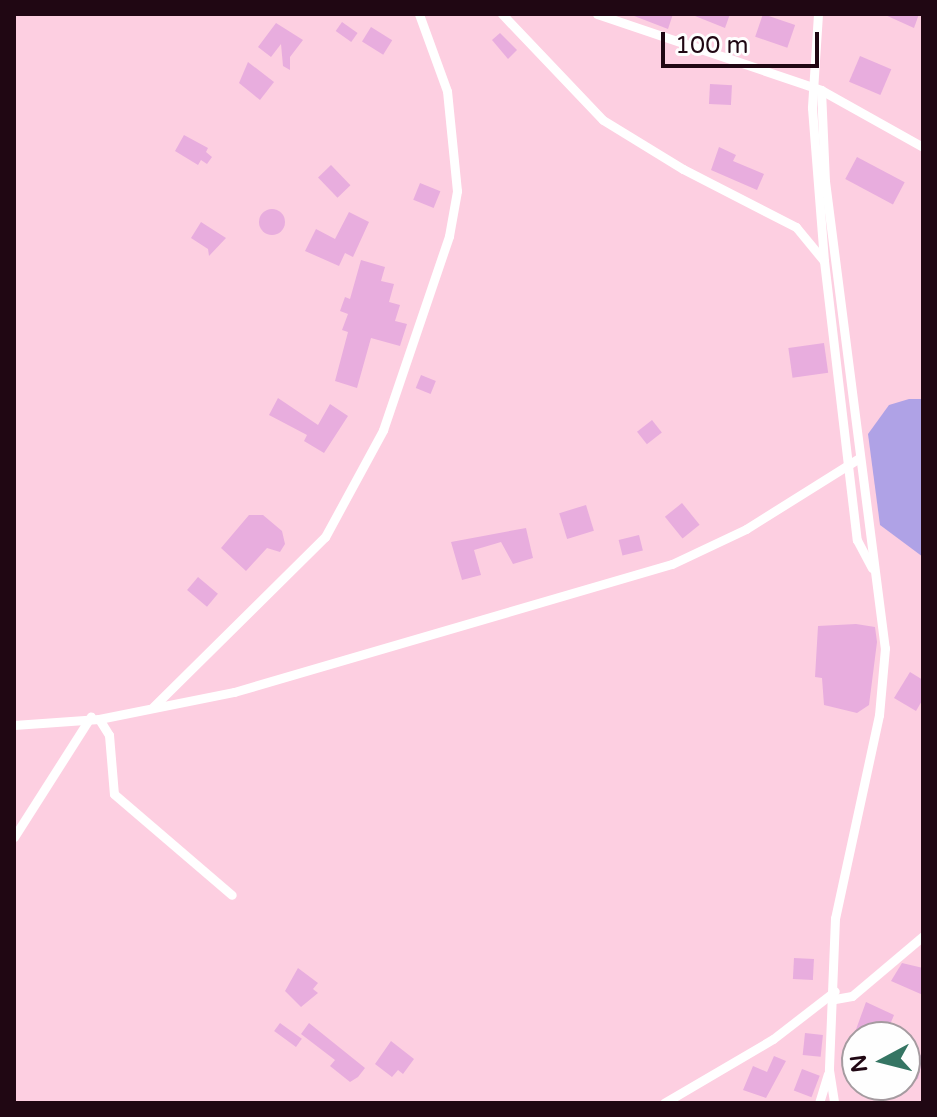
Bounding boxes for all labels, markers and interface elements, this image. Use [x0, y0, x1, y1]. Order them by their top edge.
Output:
scale bar [665, 16, 823, 66]
text: 100 m [675, 31, 749, 60]
north arrow [841, 1021, 921, 1101]
text: N [845, 1053, 873, 1074]

